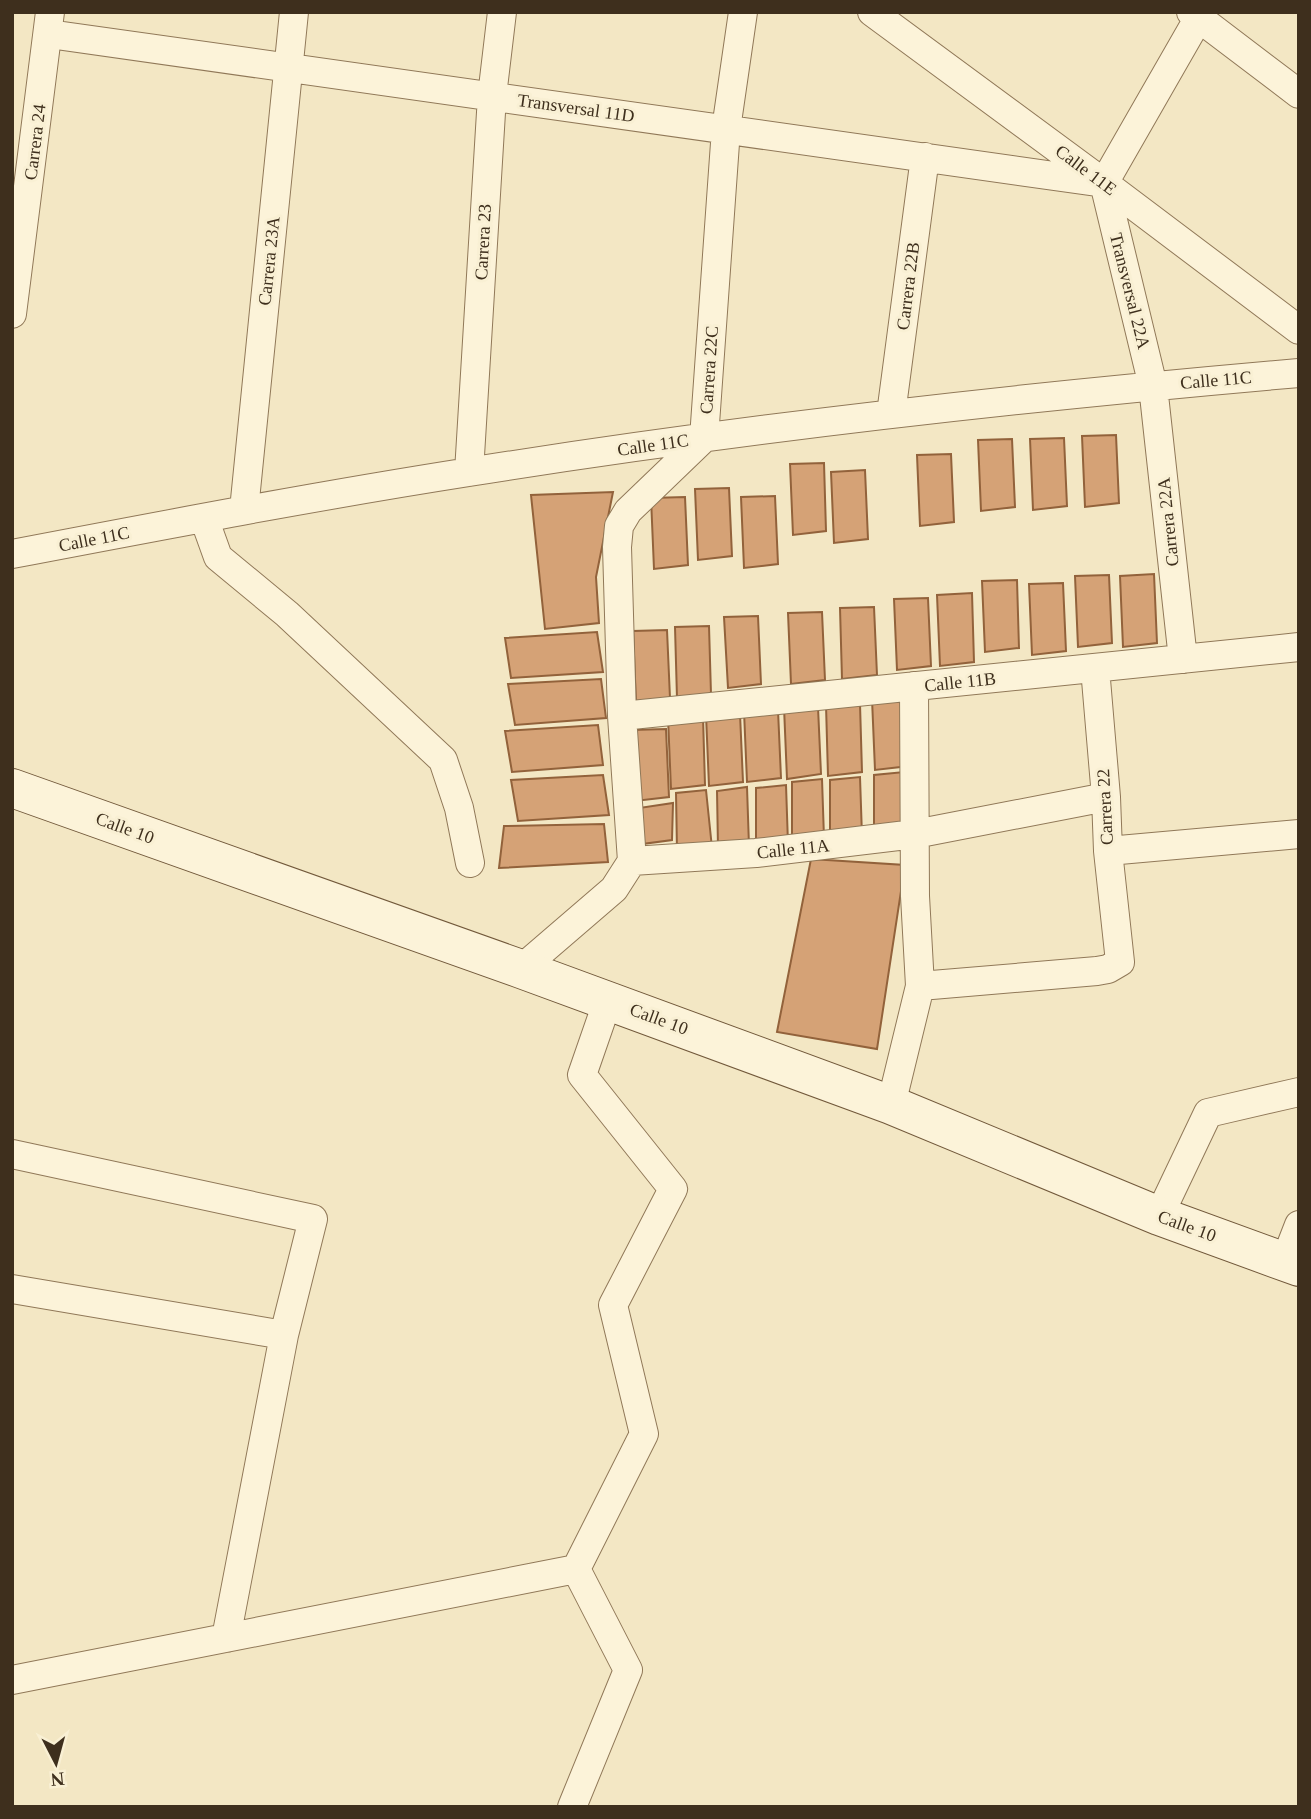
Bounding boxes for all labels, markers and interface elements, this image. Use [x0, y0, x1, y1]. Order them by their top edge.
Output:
street label: Transversal 11D [516, 90, 636, 126]
street label: Carrera 24 [20, 103, 50, 181]
street label: Calle 11E [1052, 141, 1120, 199]
street label: Carrera 23 [471, 203, 495, 281]
street label: Carrera 23A [254, 215, 284, 307]
street label: Transversal 22A [1106, 231, 1154, 351]
street label: Carrera 22B [893, 241, 923, 331]
street label: Carrera 22C [696, 325, 722, 415]
street label: Calle 11C [1179, 367, 1253, 393]
street label: Calle 11C [616, 430, 690, 460]
street label: Carrera 22A [1153, 476, 1183, 568]
street label: Calle 11C [57, 522, 131, 556]
street label: Calle 11B [923, 668, 997, 696]
street label: Carrera 22 [1093, 768, 1117, 846]
street label: Calle 10 [93, 808, 157, 848]
street label: Calle 11A [756, 835, 830, 863]
street label: Calle 10 [627, 999, 691, 1039]
street label: Calle 10 [1155, 1206, 1219, 1246]
north arrow [21, 1728, 91, 1798]
text: N [50, 1768, 66, 1791]

